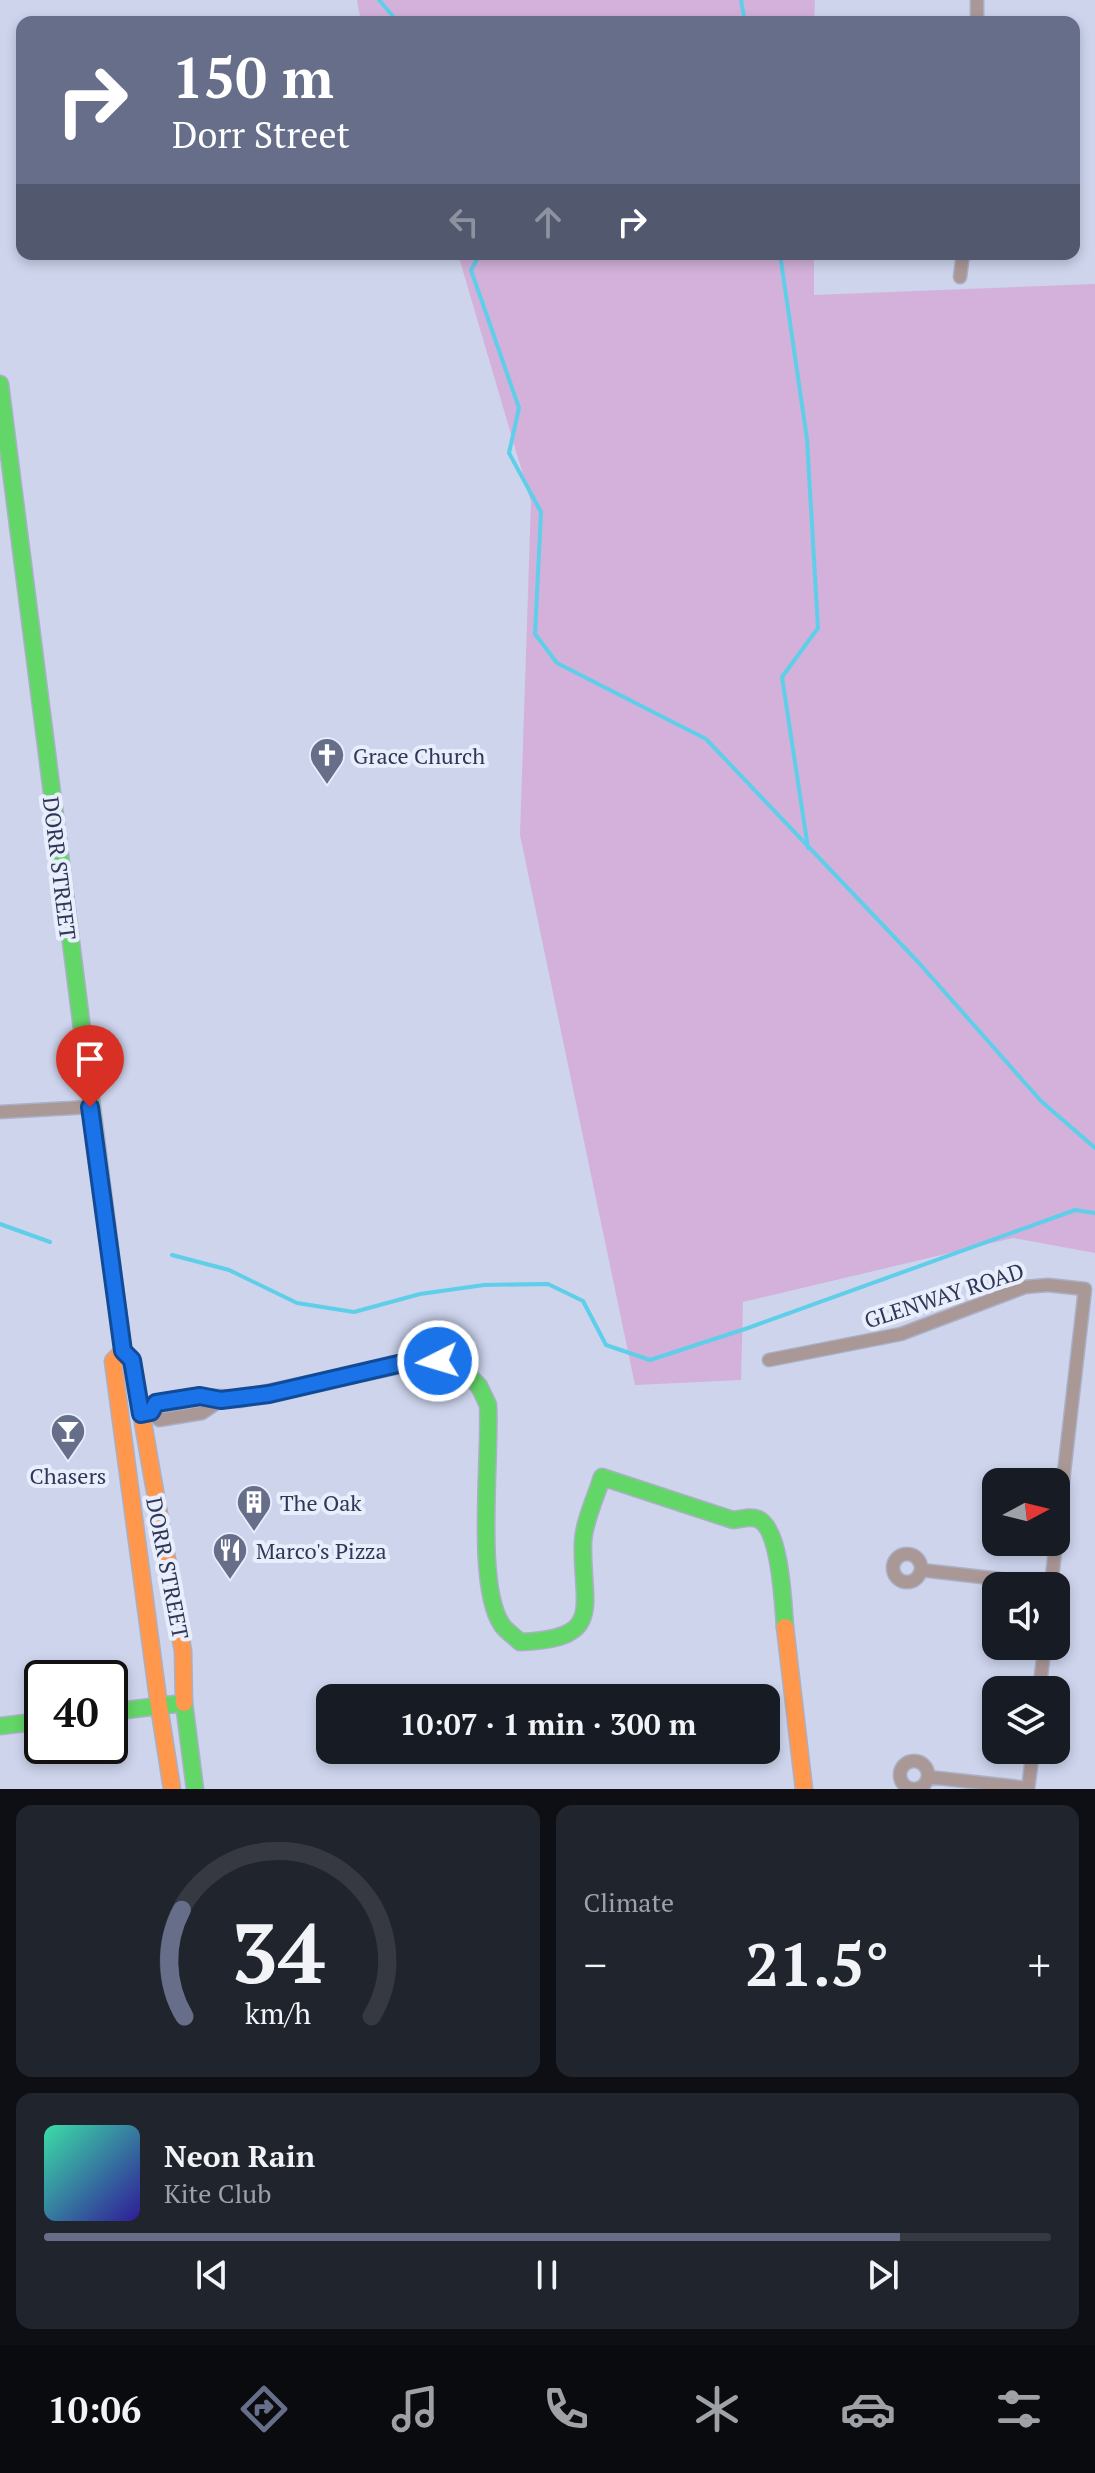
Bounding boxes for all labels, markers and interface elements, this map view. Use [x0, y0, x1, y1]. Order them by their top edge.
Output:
text: 150 m [172, 40, 334, 114]
icon: right [40, 48, 144, 152]
text: Dorr Street [172, 111, 350, 158]
icon: left [442, 200, 486, 244]
icon: ahead [526, 200, 570, 244]
icon: right [610, 200, 654, 244]
church icon: Grace Church [308, 736, 346, 786]
place label: Grace Church [353, 741, 485, 770]
street label: DORR STREET [37, 795, 83, 942]
pin [56, 1025, 124, 1107]
icon: arrive [68, 1037, 112, 1081]
street label: GLENWAY ROAD [860, 1256, 1028, 1334]
position arrow [396, 1319, 480, 1403]
bar icon: Chasers [49, 1412, 87, 1462]
place label: Chasers [30, 1461, 106, 1490]
north arrow [982, 1468, 1070, 1556]
map controls [982, 1468, 1070, 1764]
building icon: The Oak [235, 1483, 273, 1533]
place label: The Oak [280, 1488, 362, 1517]
street label: DORR STREET [140, 1495, 196, 1642]
restaurant icon: Marco's Pizza [211, 1531, 249, 1581]
place label: Marco's Pizza [256, 1536, 387, 1565]
button: sound [982, 1572, 1070, 1660]
speed limit sign: 40 [24, 1660, 128, 1764]
button: layers [982, 1676, 1070, 1764]
text: 10:07 · 1 min · 300 m [400, 1704, 696, 1744]
text: Climate [584, 1885, 674, 1919]
text: 34 [231, 1897, 325, 2007]
text: 21.5° [745, 1924, 889, 2003]
text: − [584, 1935, 607, 1994]
text: + [1028, 1935, 1051, 1994]
text: km/h [245, 1994, 311, 2032]
text: Neon Rain [164, 2136, 315, 2176]
text: Kite Club [164, 2176, 271, 2210]
icon: previous [190, 2253, 234, 2297]
icon: pause [525, 2253, 569, 2297]
icon: next [861, 2253, 905, 2297]
icon: directions [236, 2381, 292, 2437]
icon: music [387, 2381, 443, 2437]
icon: phone [538, 2381, 594, 2437]
icon: climate [689, 2381, 745, 2437]
icon: car [840, 2381, 896, 2437]
icon: filters [991, 2381, 1047, 2437]
text: 10:06 [48, 2386, 141, 2433]

